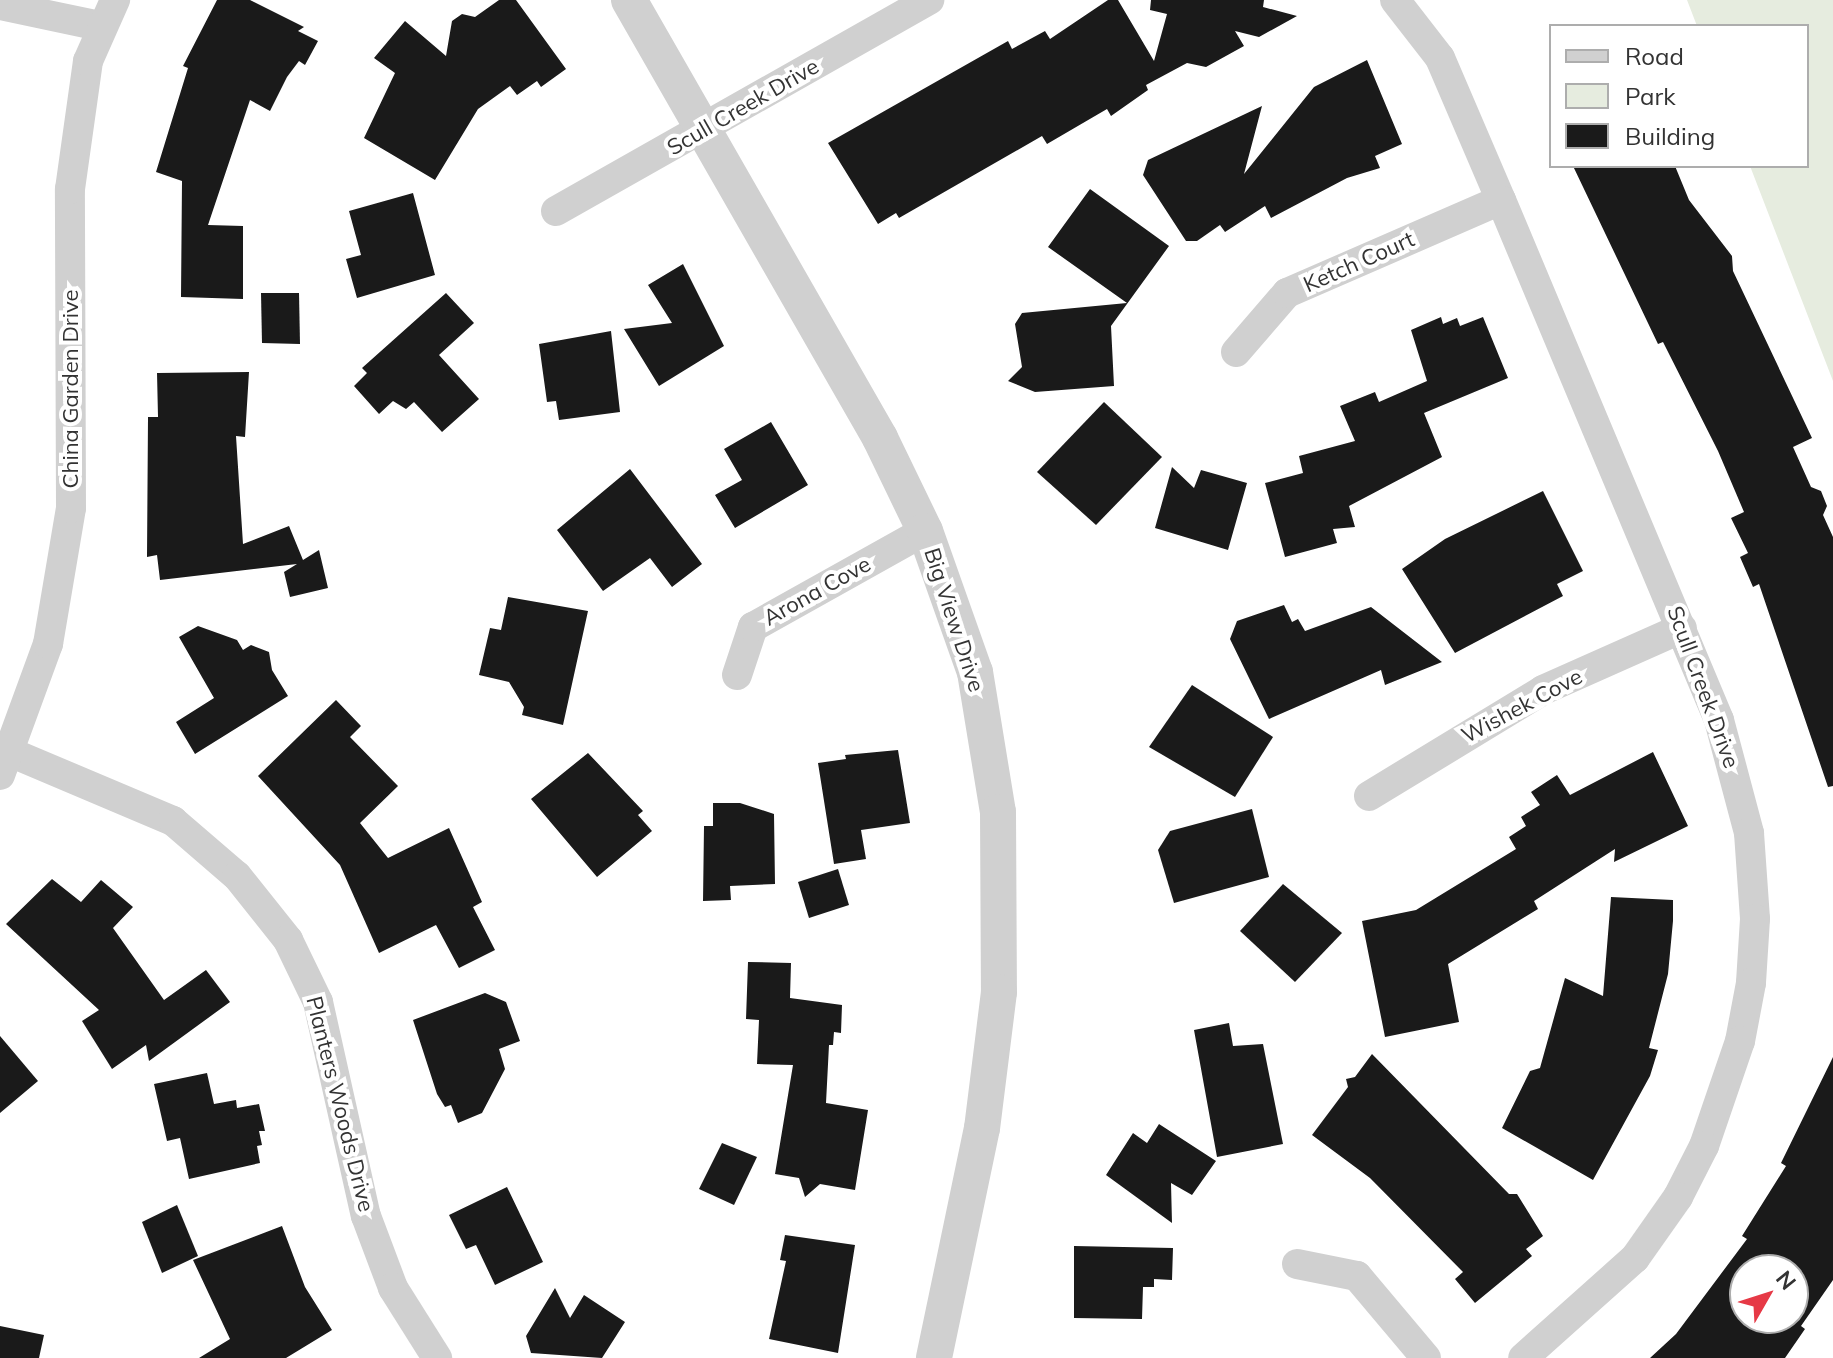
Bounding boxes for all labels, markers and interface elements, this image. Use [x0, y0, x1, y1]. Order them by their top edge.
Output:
legend [1549, 24, 1809, 168]
text: Road [1625, 41, 1684, 71]
street label: Scull Creek Drive [663, 53, 823, 161]
text: Park [1625, 81, 1676, 111]
text: Building [1625, 121, 1715, 151]
street label: Ketch Court [1299, 226, 1419, 298]
street label: China Garden Drive [58, 289, 84, 489]
street label: Big View Drive [918, 545, 990, 695]
street label: Arona Cove [759, 551, 875, 631]
street label: Scull Creek Drive [1661, 602, 1745, 772]
street label: Wishek Cove [1457, 663, 1587, 749]
street label: Planters Woods Drive [300, 994, 380, 1214]
north arrow [1729, 1254, 1809, 1334]
text: N [1770, 1265, 1802, 1295]

